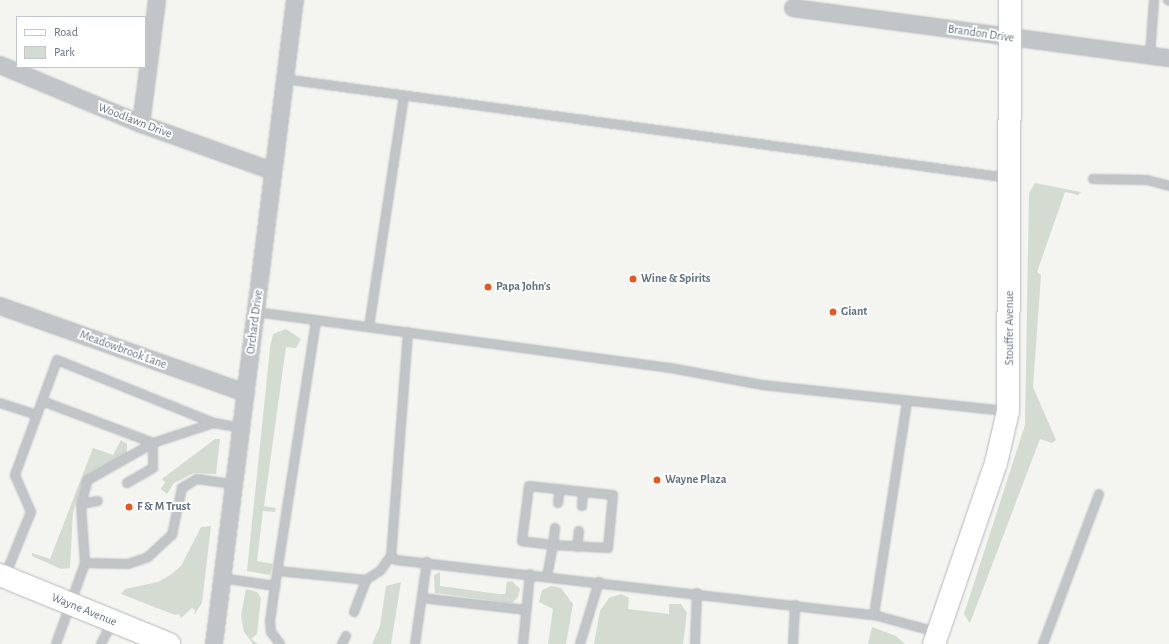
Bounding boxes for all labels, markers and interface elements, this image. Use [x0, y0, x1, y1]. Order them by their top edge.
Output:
legend [16, 16, 146, 68]
street label: Brandon Drive [947, 22, 1015, 46]
text: Road [54, 26, 78, 38]
text: Park [54, 46, 75, 58]
street label: Woodlawn Drive [96, 100, 174, 142]
place label: Wine & Spirits [641, 272, 710, 286]
marker: Wine & Spirits [628, 274, 638, 284]
place label: Papa John's [496, 280, 551, 294]
marker: Papa John's [483, 282, 493, 292]
street label: Orchard Drive [244, 289, 266, 355]
street label: Stouffer Avenue [1003, 291, 1017, 365]
place label: Giant [841, 305, 867, 319]
marker: Giant [828, 307, 838, 317]
street label: Meadowbrook Lane [77, 328, 169, 372]
place label: Wayne Plaza [665, 473, 726, 487]
marker: Wayne Plaza [652, 475, 662, 485]
place label: F & M Trust [137, 500, 191, 514]
marker: F & M Trust [124, 502, 134, 512]
street label: Wayne Avenue [49, 590, 119, 630]

